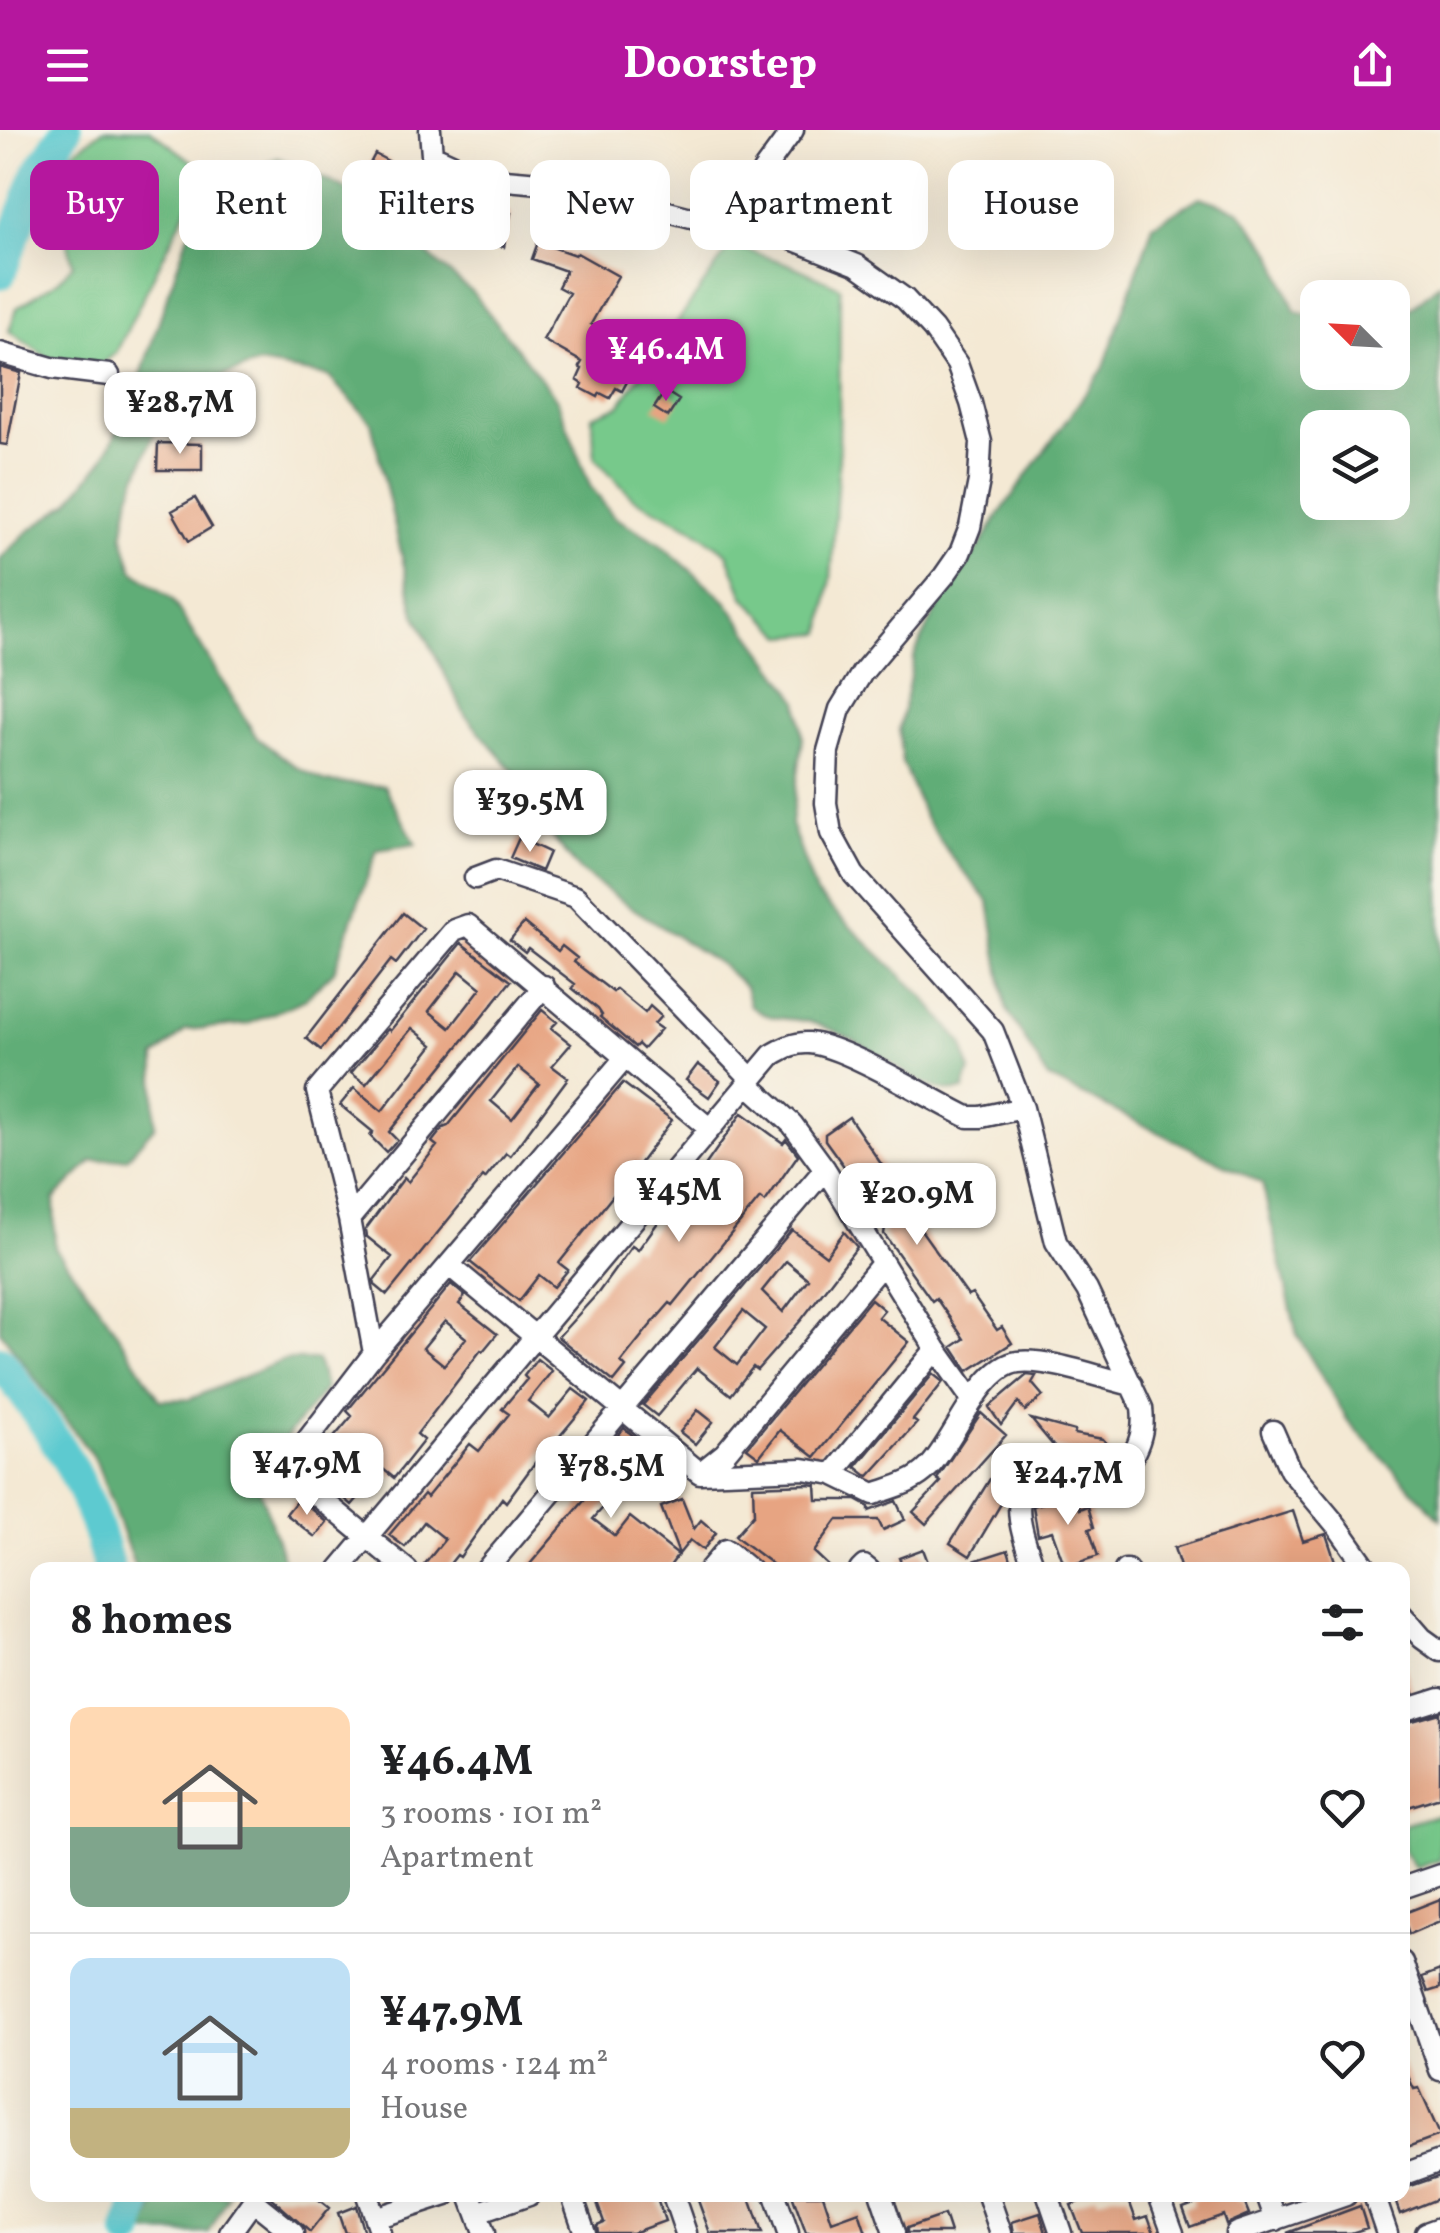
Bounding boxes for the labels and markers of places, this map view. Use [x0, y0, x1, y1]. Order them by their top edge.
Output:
pin: ¥46.4M [585, 319, 747, 404]
pin: ¥28.7M [99, 372, 261, 457]
pin: ¥39.5M [449, 770, 611, 855]
pin: ¥45M [620, 1160, 738, 1245]
pin: ¥20.9M [836, 1163, 998, 1248]
pin: ¥47.9M [226, 1433, 388, 1518]
pin: ¥78.5M [530, 1436, 692, 1521]
pin: ¥24.7M [987, 1443, 1149, 1528]

